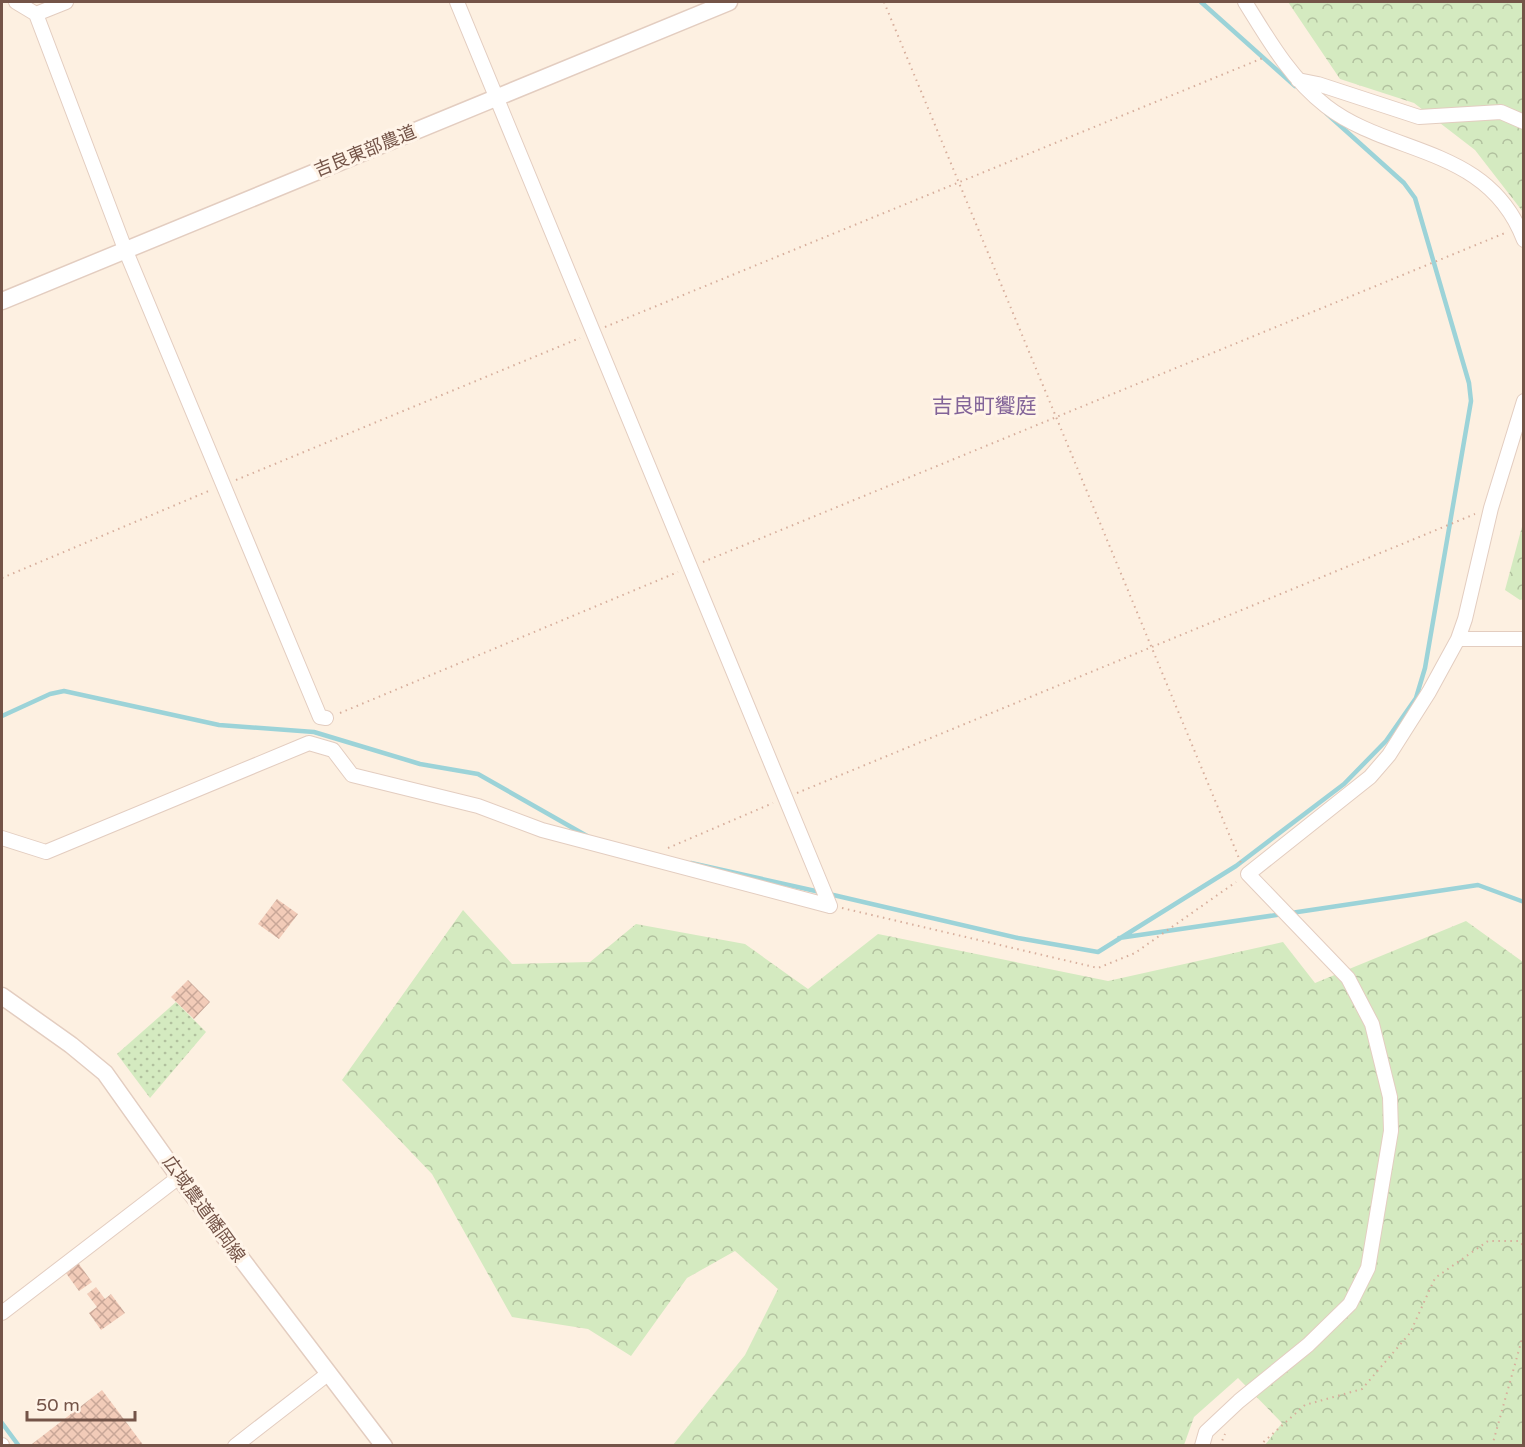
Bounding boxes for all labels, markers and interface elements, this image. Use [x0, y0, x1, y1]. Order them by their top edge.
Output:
street label: 吉良東部農道 [311, 121, 419, 181]
district label: 吉良町饗庭 [932, 394, 1037, 419]
street label: 広域農道幡岡線 [158, 1152, 250, 1266]
scale bar [27, 1384, 135, 1422]
text: 50 m [36, 1394, 80, 1416]

